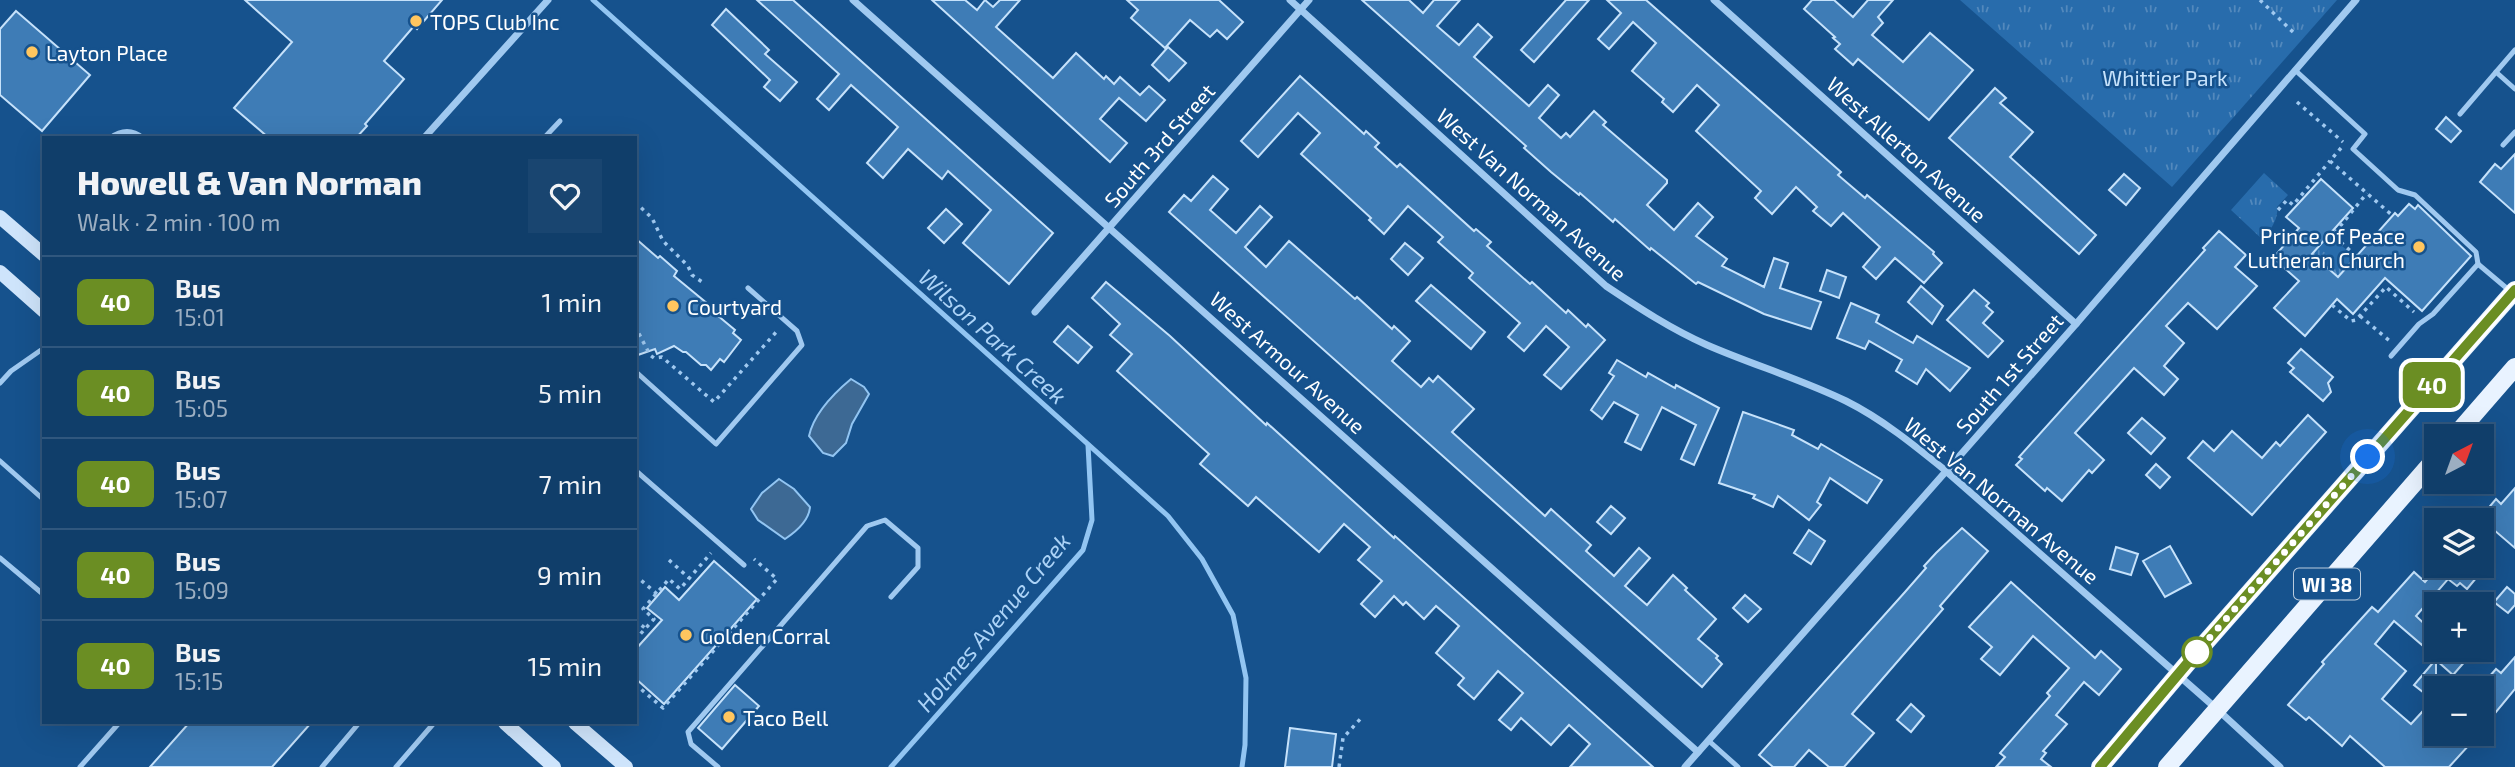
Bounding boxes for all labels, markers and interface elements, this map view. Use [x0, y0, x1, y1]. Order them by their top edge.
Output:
place label: TOPS Club Inc [430, 9, 560, 34]
marker: TOPS Club Inc [408, 13, 424, 29]
place label: Layton Place [46, 40, 168, 65]
marker: Layton Place [24, 44, 40, 60]
park label: Whittier Park [2102, 65, 2228, 90]
street label: West Allerton Avenue [1822, 71, 1992, 227]
street label: South 3rd Street [1099, 78, 1219, 212]
street label: West Van Norman Avenue [1432, 102, 1632, 286]
button: heart [528, 159, 602, 233]
text: Howell & Van Norman [77, 162, 422, 202]
text: Walk · 2 min · 100 m [77, 208, 280, 236]
place label: Prince of Peace Lutheran Church [2247, 223, 2405, 272]
marker: Prince of Peace Lutheran Church [2411, 239, 2427, 255]
water label: Wilson Park Creek [914, 262, 1072, 410]
text: Bus [175, 272, 221, 303]
text: 1 min [542, 286, 602, 317]
street label: West Armour Avenue [1205, 286, 1371, 438]
text: 40 [100, 287, 131, 316]
place label: Courtyard [687, 294, 782, 319]
marker: Courtyard [665, 298, 681, 314]
text: 15:01 [175, 303, 225, 331]
street label: South 1st Street [1950, 308, 2068, 438]
line badge: 40 [2400, 362, 2464, 408]
text: Bus [175, 363, 221, 394]
text: 40 [2417, 370, 2447, 399]
text: 5 min [538, 377, 602, 408]
text: 40 [100, 378, 131, 407]
text: 15:05 [175, 394, 228, 422]
street label: West Van Norman Avenue [1900, 411, 2104, 589]
north arrow [2424, 424, 2494, 494]
map controls [2424, 424, 2494, 746]
your location [2350, 439, 2385, 474]
text: Bus [175, 454, 221, 485]
text: 7 min [539, 468, 602, 499]
text: 40 [100, 469, 131, 498]
text: 15:07 [175, 485, 228, 513]
button: layers [2424, 508, 2494, 578]
water label: Holmes Avenue Creek [910, 527, 1076, 717]
text: Bus [175, 545, 221, 576]
text: 9 min [537, 559, 602, 590]
text: 40 [100, 560, 131, 589]
road number: WI 38 [2294, 568, 2360, 600]
text: 15:09 [175, 576, 229, 604]
button: + [2424, 592, 2494, 662]
place label: Golden Corral [700, 623, 831, 648]
marker: Golden Corral [678, 627, 694, 643]
text: Bus [175, 636, 221, 667]
unlabelled marker [2182, 637, 2212, 667]
text: 15 min [528, 650, 602, 681]
text: 40 [100, 651, 131, 680]
text: 15:15 [175, 667, 223, 695]
button: − [2424, 676, 2494, 746]
place label: Taco Bell [743, 705, 829, 730]
marker: Taco Bell [721, 709, 737, 725]

